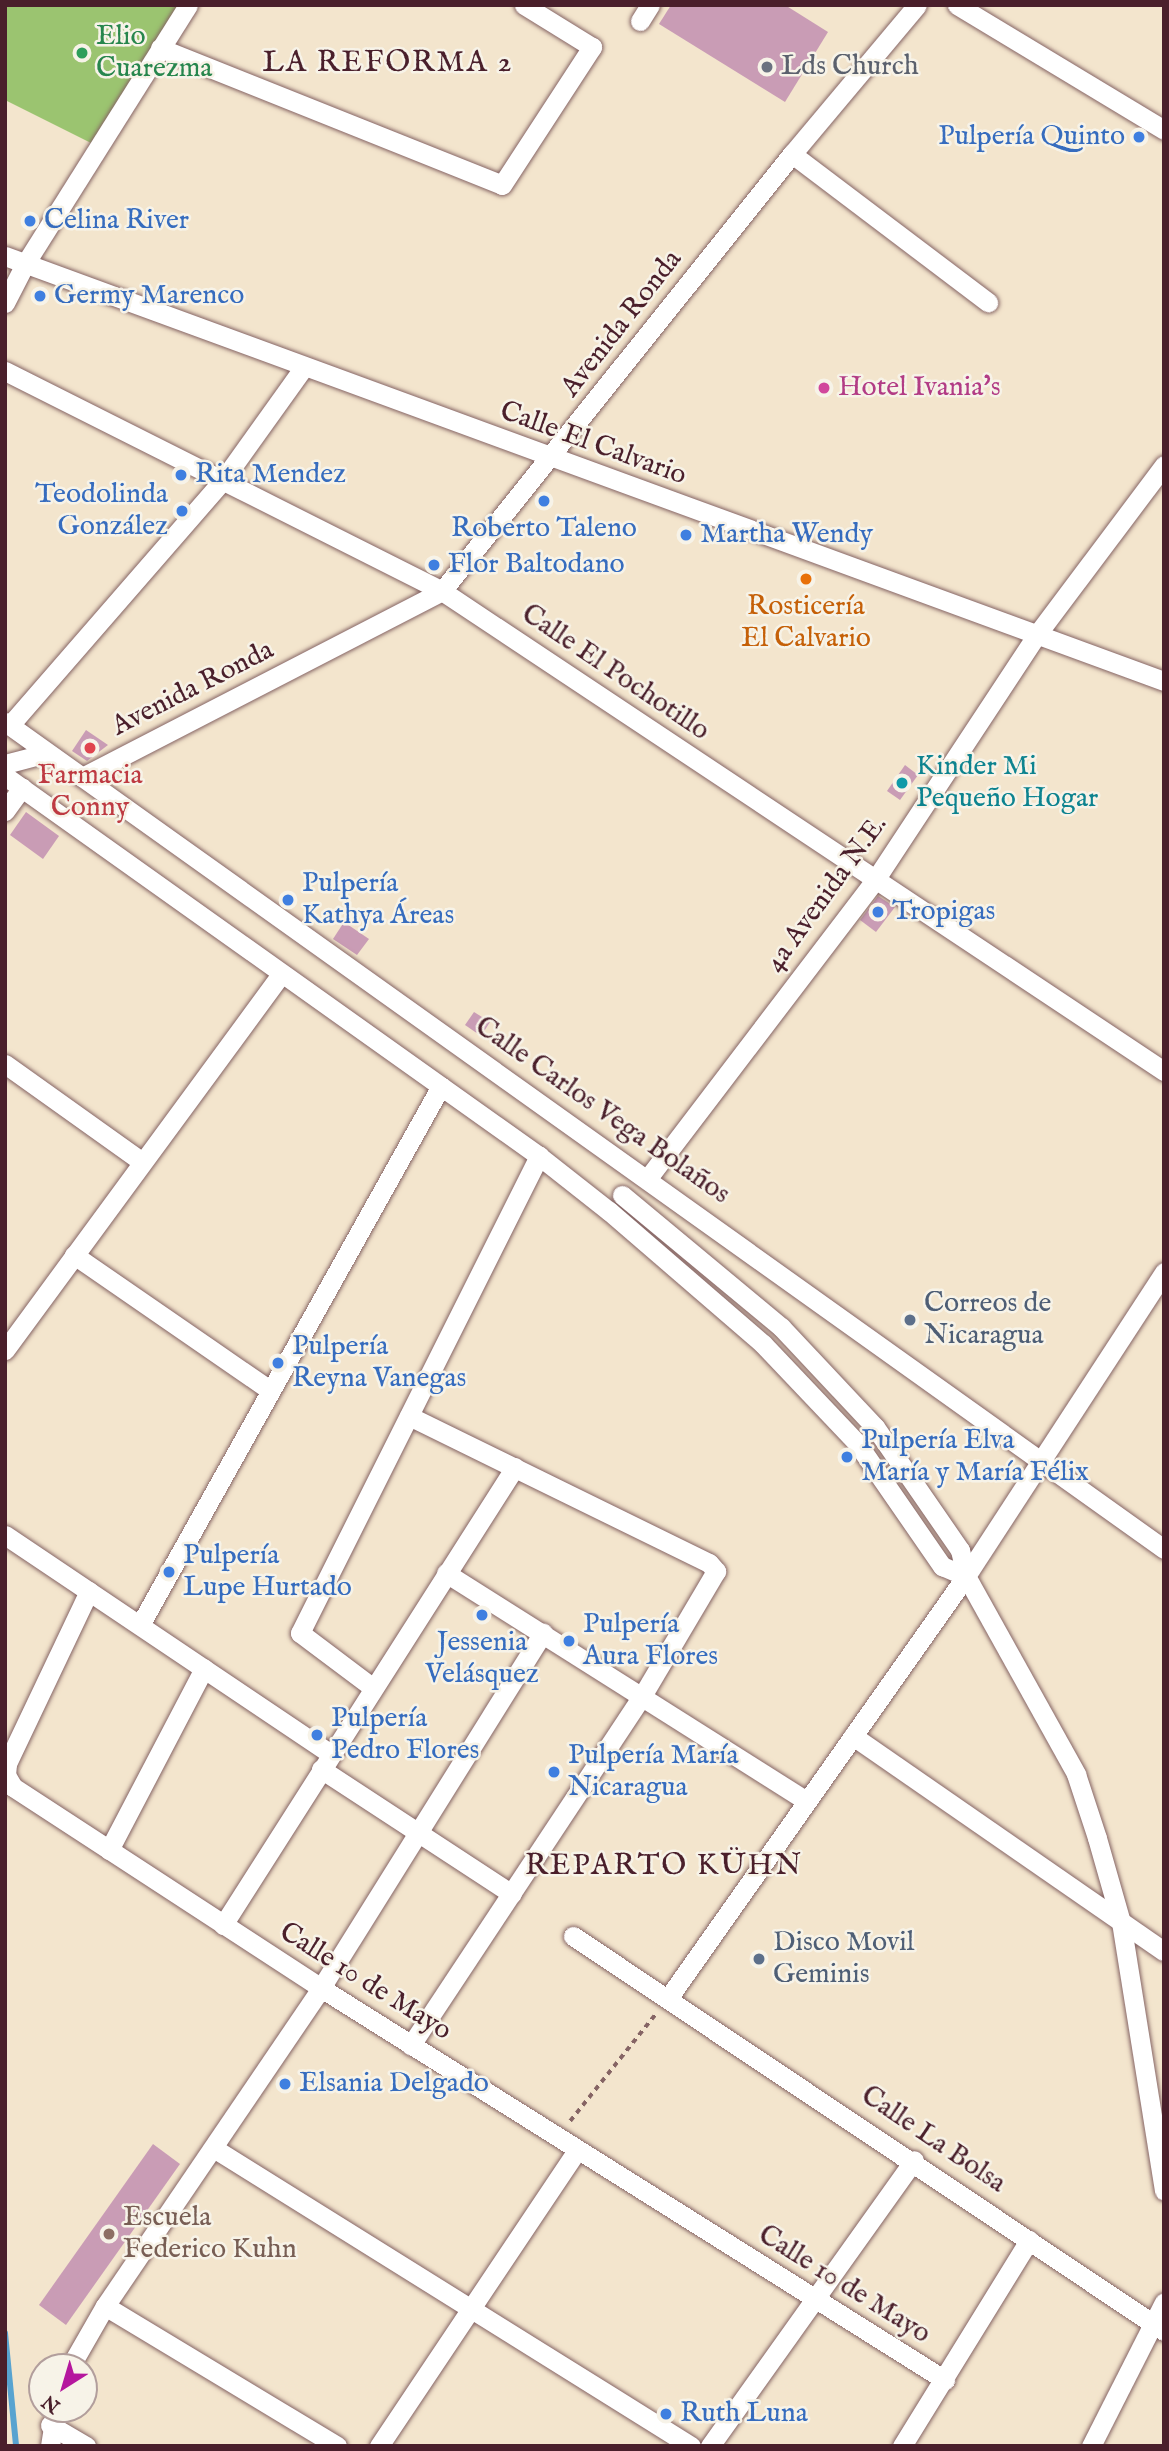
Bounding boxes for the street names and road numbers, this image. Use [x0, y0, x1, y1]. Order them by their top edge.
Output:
street label: Avenida Ronda [554, 244, 690, 404]
street label: Calle El Calvario [495, 395, 691, 493]
street label: Calle El Pochotillo [515, 598, 715, 748]
street label: Avenida Ronda [107, 634, 279, 744]
street label: 4a Avenida N.E. [759, 809, 895, 979]
street label: Calle Carlos Vega Bolaños [468, 1010, 736, 1212]
street label: Calle 10 de Mayo [273, 1916, 457, 2048]
street label: Calle La Bolsa [854, 2079, 1012, 2201]
street label: Calle 10 de Mayo [752, 2219, 936, 2351]

